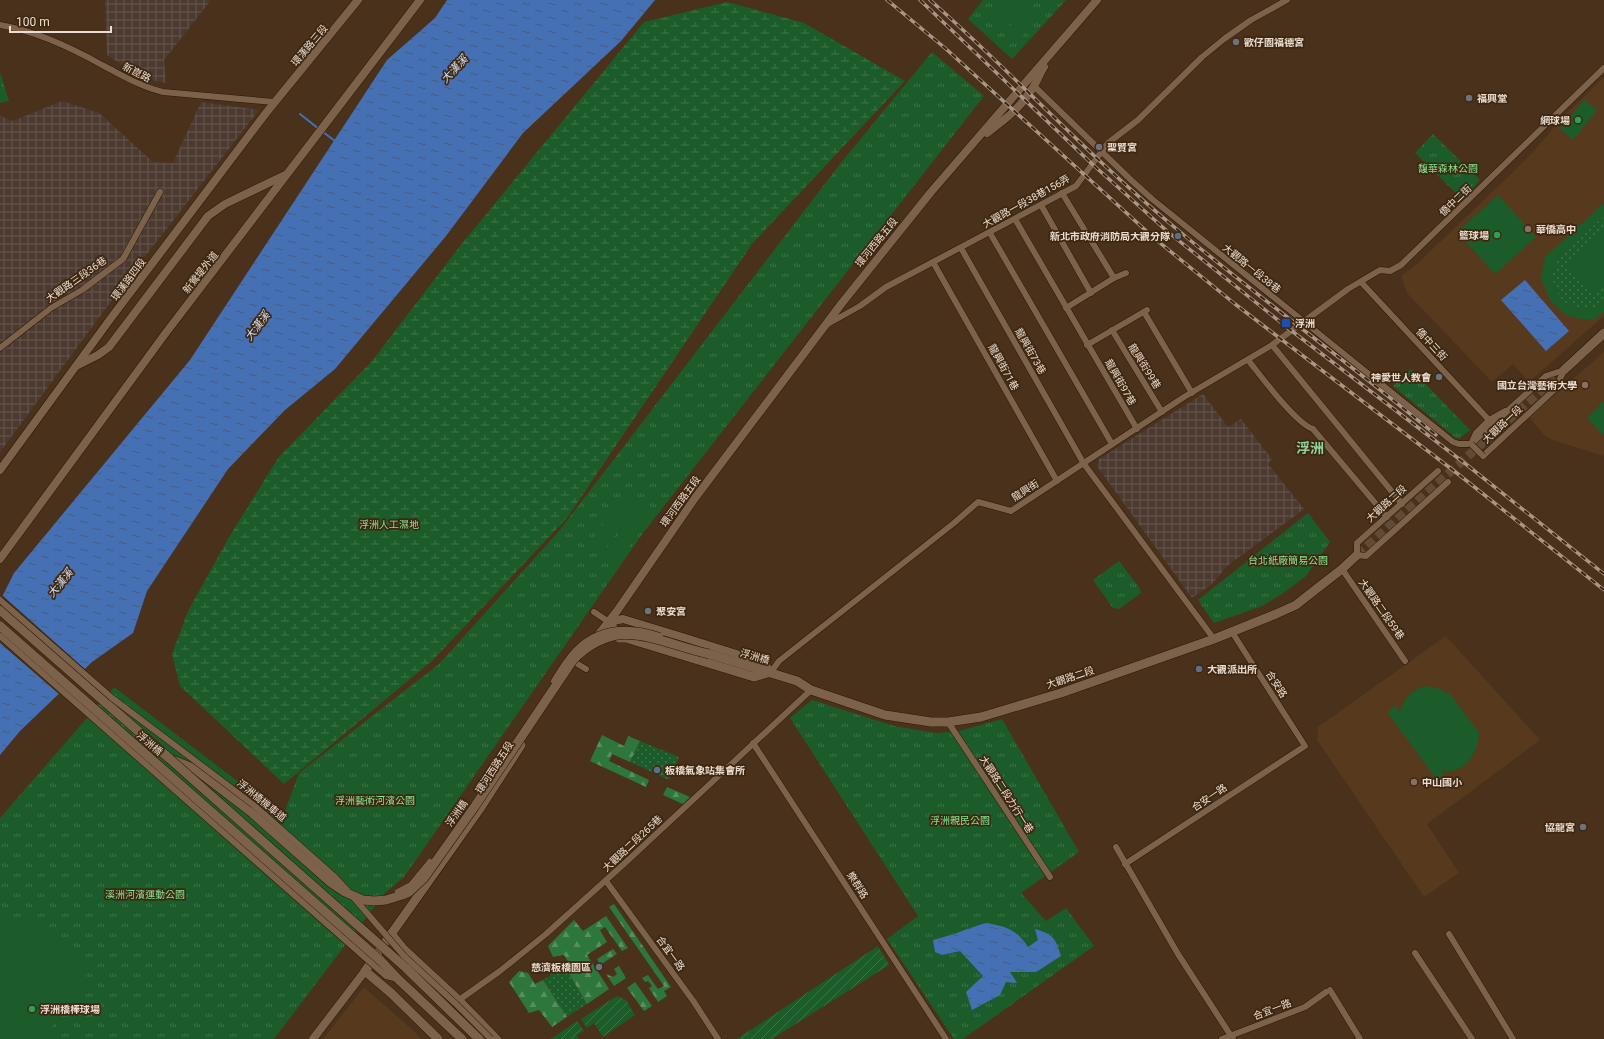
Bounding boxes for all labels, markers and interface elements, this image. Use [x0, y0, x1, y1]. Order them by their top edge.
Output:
scale bar [10, 8, 111, 34]
text: 100 m [16, 15, 50, 29]
street label: 環漢路三段 [289, 23, 330, 68]
marker: 歡仔園福德宮 [1231, 37, 1241, 47]
place label: 歡仔園福德宮 [1244, 37, 1304, 48]
water label: 大漢溪 [438, 51, 472, 86]
street label: 新崑路 [121, 61, 153, 84]
marker: 福興堂 [1464, 93, 1474, 103]
place label: 福興堂 [1477, 93, 1507, 104]
place label: 網球場 [1540, 115, 1570, 126]
marker: 網球場 [1573, 115, 1583, 125]
marker: 聖賢宮 [1094, 142, 1104, 152]
place label: 聖賢宮 [1107, 142, 1137, 153]
park label: 馥華森林公園 [1418, 163, 1478, 174]
street label: 大觀路一段38巷156弄 [981, 173, 1072, 230]
street label: 僑中二街 [1436, 183, 1474, 219]
street label: 環河西路五段 [853, 216, 900, 269]
marker: 華僑高中 [1523, 224, 1533, 234]
place label: 華僑高中 [1536, 224, 1576, 235]
place label: 籃球場 [1459, 230, 1489, 241]
marker: 籃球場 [1492, 230, 1502, 240]
place label: 新北市政府消防局大觀分隊 [1050, 231, 1171, 242]
marker: 新北市政府消防局大觀分隊 [1173, 231, 1183, 241]
street label: 大觀路一段38巷 [1221, 242, 1283, 295]
street label: 新鶯堤外道 [181, 249, 220, 295]
street label: 大觀路三段36巷 [44, 254, 109, 304]
street label: 環漢路四段 [109, 256, 148, 303]
water label: 大漢溪 [242, 308, 274, 343]
marker: 浮洲 [1280, 317, 1292, 329]
place label: 浮洲 [1295, 318, 1315, 329]
street label: 僑中三街 [1413, 325, 1449, 363]
street label: 龍興街73巷 [1013, 326, 1048, 376]
street label: 龍興街71巷 [986, 342, 1021, 392]
street label: 龍興街99巷 [1126, 342, 1163, 391]
street label: 龍興街97巷 [1103, 357, 1138, 407]
place label: 神愛世人教會 [1371, 372, 1432, 383]
marker: 神愛世人教會 [1434, 372, 1444, 382]
place label: 國立台灣藝術大學 [1497, 380, 1577, 391]
marker: 國立台灣藝術大學 [1580, 380, 1590, 390]
street label: 大觀路一段 [1480, 403, 1524, 445]
district label: 浮洲 [1296, 440, 1324, 456]
street label: 環河西路五段 [658, 474, 702, 529]
street label: 龍興街 [1010, 478, 1041, 503]
street label: 大觀路二段 [1364, 483, 1409, 524]
park label: 浮洲人工濕地 [359, 519, 419, 530]
park label: 台北紙廠簡易公園 [1248, 555, 1328, 566]
water label: 大漢溪 [45, 565, 77, 600]
street label: 大觀路二段59巷 [1357, 577, 1407, 642]
marker: 聚安宮 [643, 606, 653, 616]
place label: 聚安宮 [656, 606, 686, 617]
street label: 浮洲橋 [739, 647, 771, 666]
marker: 大觀派出所 [1194, 664, 1204, 674]
place label: 大觀派出所 [1207, 664, 1257, 675]
street label: 大觀路二段 [1045, 665, 1096, 690]
street label: 合安路 [1264, 669, 1289, 700]
street label: 浮洲橋 [135, 729, 165, 757]
street label: 環河西路五段 [473, 739, 515, 795]
street label: 大觀路二段力行一巷 [977, 754, 1036, 835]
marker: 板橋氣象站集會所 [652, 765, 662, 775]
place label: 板橋氣象站集會所 [665, 765, 745, 776]
street label: 浮洲橋機車道 [235, 777, 288, 824]
marker: 中山國小 [1409, 777, 1419, 787]
place label: 中山國小 [1422, 777, 1463, 788]
street label: 合安一路 [1190, 782, 1229, 813]
park label: 浮洲藝術河濱公園 [335, 795, 415, 806]
street label: 浮洲橋 [443, 798, 470, 829]
street label: 大觀路二段265巷 [600, 813, 664, 874]
park label: 浮洲親民公園 [930, 815, 990, 826]
place label: 協龍宮 [1545, 822, 1575, 833]
marker: 協龍宮 [1578, 822, 1588, 832]
street label: 樂群路 [845, 870, 870, 901]
park label: 溪洲河濱運動公園 [105, 889, 185, 900]
street label: 合宜一路 [654, 934, 687, 973]
place label: 慈濟板橋園區 [531, 962, 591, 973]
marker: 慈濟板橋園區 [594, 962, 604, 972]
street label: 合宜一路 [1252, 997, 1293, 1022]
marker: 浮洲橋棒球場 [27, 1004, 37, 1014]
place label: 浮洲橋棒球場 [40, 1004, 100, 1015]

